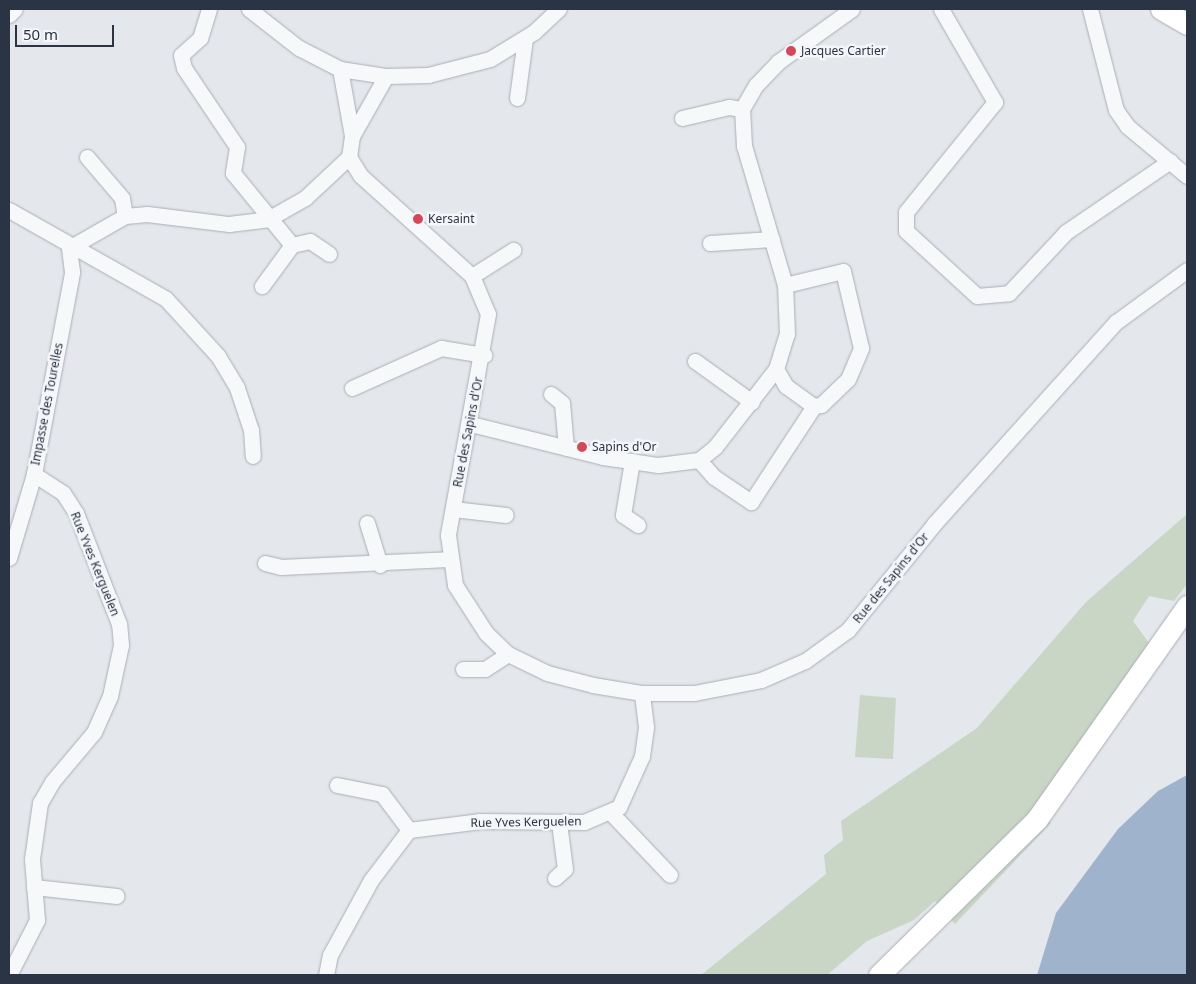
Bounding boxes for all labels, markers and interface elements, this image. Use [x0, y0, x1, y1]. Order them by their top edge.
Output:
scale bar [18, 15, 116, 47]
text: 50 m [23, 24, 58, 44]
place label: Jacques Cartier [801, 44, 886, 58]
marker: Jacques Cartier [785, 45, 797, 57]
place label: Kersaint [428, 212, 474, 226]
marker: Kersaint [412, 213, 424, 225]
street label: Impasse des Tourelles [28, 342, 66, 466]
street label: Rue des Sapins d'Or [450, 376, 486, 488]
place label: Sapins d'Or [592, 440, 656, 454]
marker: Sapins d'Or [576, 441, 588, 453]
street label: Rue Yves Kerguelen [68, 510, 122, 618]
street label: Rue des Sapins d'Or [850, 530, 932, 626]
street label: Rue Yves Kerguelen [470, 814, 582, 830]

